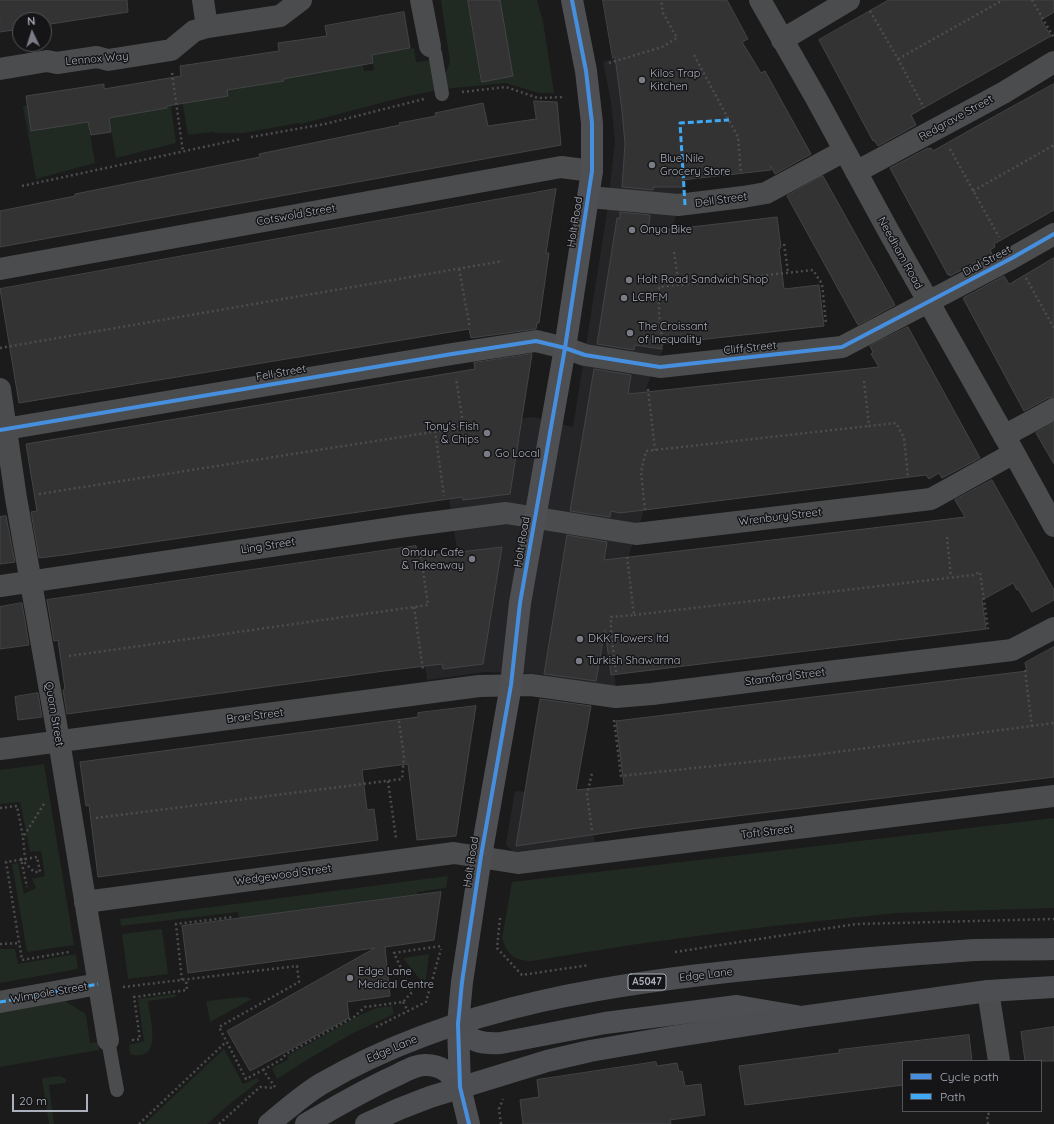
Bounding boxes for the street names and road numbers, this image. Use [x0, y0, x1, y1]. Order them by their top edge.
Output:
street label: Lennox Way [65, 50, 129, 68]
street label: Redgrave Street [917, 92, 995, 144]
street label: Dell Street [694, 190, 748, 210]
street label: Holt Road [564, 196, 586, 248]
street label: Cotswold Street [255, 202, 337, 228]
street label: Needham Road [875, 215, 925, 291]
street label: Dial Street [961, 243, 1013, 279]
street label: Cliff Street [723, 339, 777, 357]
street label: Fell Street [255, 362, 307, 384]
street label: Wrenbury Street [738, 505, 822, 529]
street label: Holt Road [511, 516, 533, 568]
street label: Ling Street [240, 535, 296, 557]
street label: Stamford Street [744, 666, 826, 688]
street label: Quorn Street [42, 681, 66, 747]
street label: Brae Street [226, 706, 284, 726]
street label: Toft Street [740, 822, 794, 842]
street label: Holt Road [460, 836, 482, 888]
street label: Wedgewood Street [234, 862, 332, 888]
street label: Edge Lane [678, 965, 734, 985]
road number: A5047 [628, 974, 666, 990]
street label: Wimpole Street [9, 980, 89, 1006]
street label: Edge Lane [365, 1032, 419, 1066]

